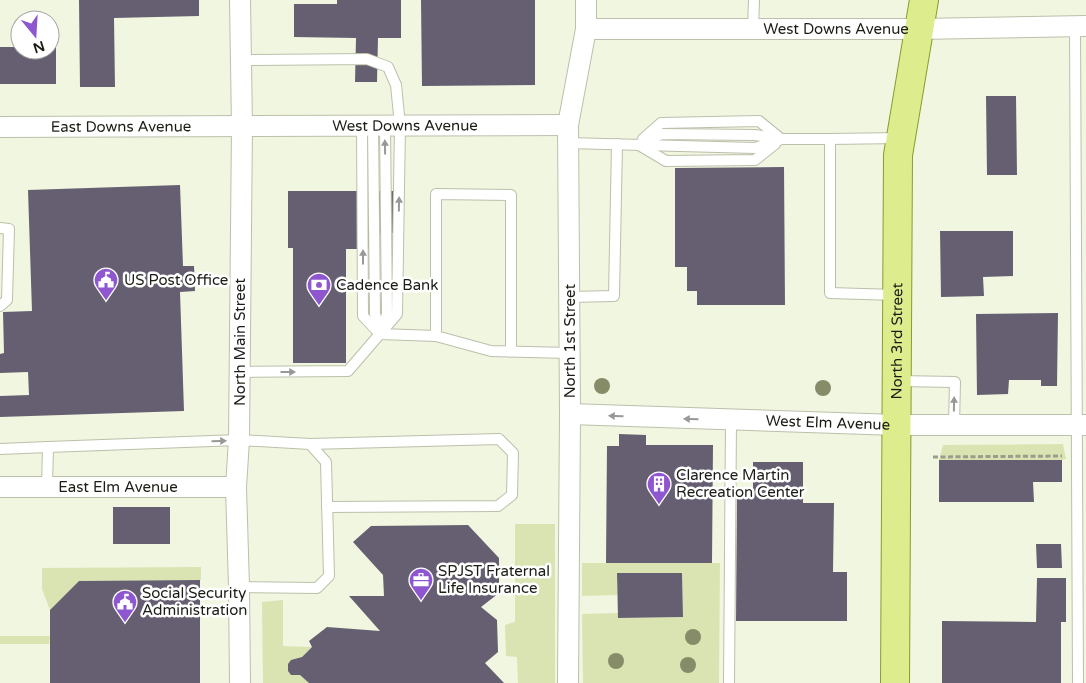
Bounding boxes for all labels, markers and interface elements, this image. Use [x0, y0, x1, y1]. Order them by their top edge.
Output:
north arrow [10, 10, 60, 60]
street label: West Downs Avenue [763, 20, 909, 38]
text: N [31, 37, 47, 57]
street label: West Downs Avenue [332, 116, 478, 135]
street label: East Downs Avenue [51, 117, 191, 136]
one-way arrow [381, 138, 389, 154]
one-way arrow [395, 196, 403, 212]
one-way arrow [359, 249, 367, 265]
public building icon: US Post Office [93, 267, 119, 301]
place label: US Post Office [124, 271, 228, 289]
bank icon: Cadence Bank [306, 272, 332, 306]
place label: Cadence Bank [336, 276, 438, 294]
street label: North Main Street [231, 278, 249, 406]
street label: North 3rd Street [888, 282, 906, 399]
street label: North 1st Street [561, 283, 579, 398]
one-way arrow [281, 368, 297, 376]
one-way arrow [950, 395, 958, 411]
one-way arrow [608, 412, 624, 420]
street label: West Elm Avenue [765, 412, 890, 434]
one-way arrow [683, 414, 699, 422]
one-way arrow [211, 436, 227, 444]
place label: Clarence Martin Recreation Center [676, 466, 805, 501]
building icon: Clarence Martin Recreation Center [646, 471, 672, 505]
street label: East Elm Avenue [58, 478, 178, 496]
place label: SPJST Fraternal Life Insurance [438, 562, 550, 597]
office icon: SPJST Fraternal Life Insurance [408, 567, 434, 601]
place label: Social Security Administration [142, 584, 247, 619]
public building icon: Social Security Administration [112, 589, 138, 623]

